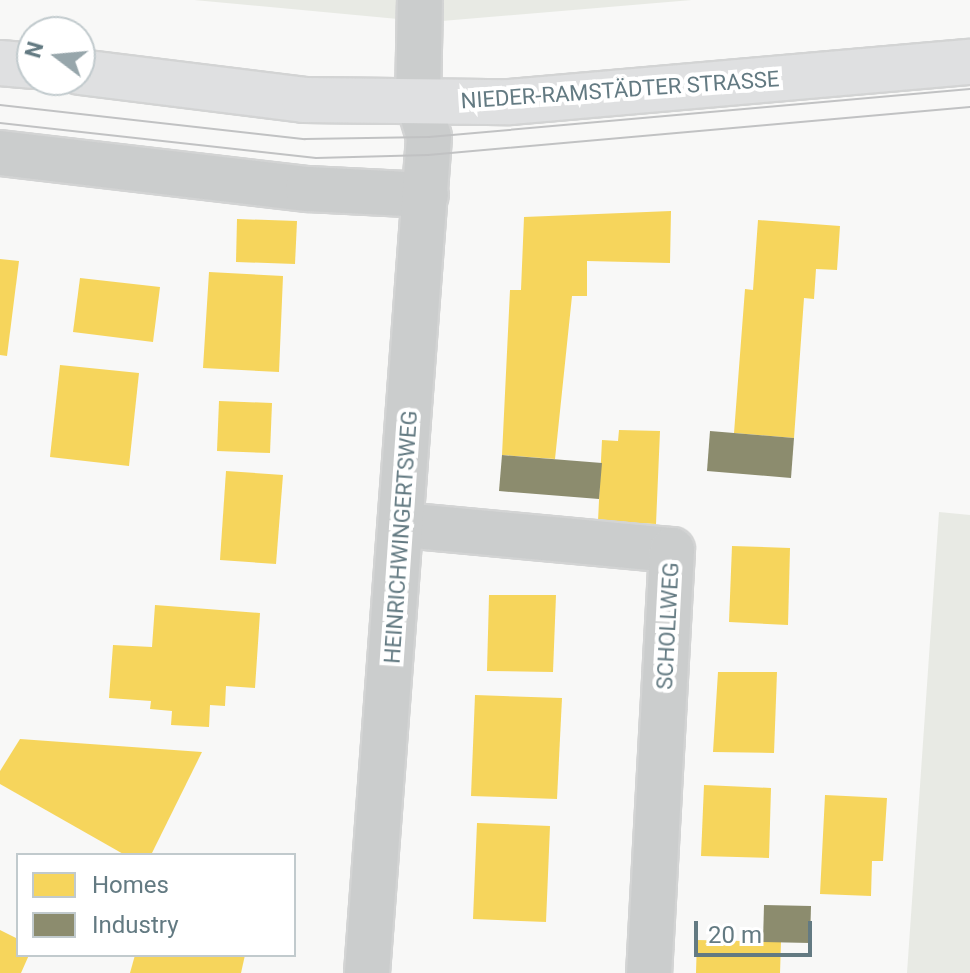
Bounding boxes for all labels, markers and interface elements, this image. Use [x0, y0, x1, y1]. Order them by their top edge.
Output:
north arrow [16, 16, 96, 96]
text: N [20, 39, 49, 61]
street label: NIEDER-RAMSTÄDTER STRASSE [460, 66, 780, 114]
street label: HEINRICHWINGERTSWEG [379, 409, 423, 665]
street label: SCHOLLWEG [651, 562, 685, 690]
legend [16, 853, 296, 957]
text: Homes [92, 871, 169, 899]
scale bar [698, 905, 816, 955]
text: Industry [92, 911, 178, 939]
text: 20 m [708, 921, 762, 949]

